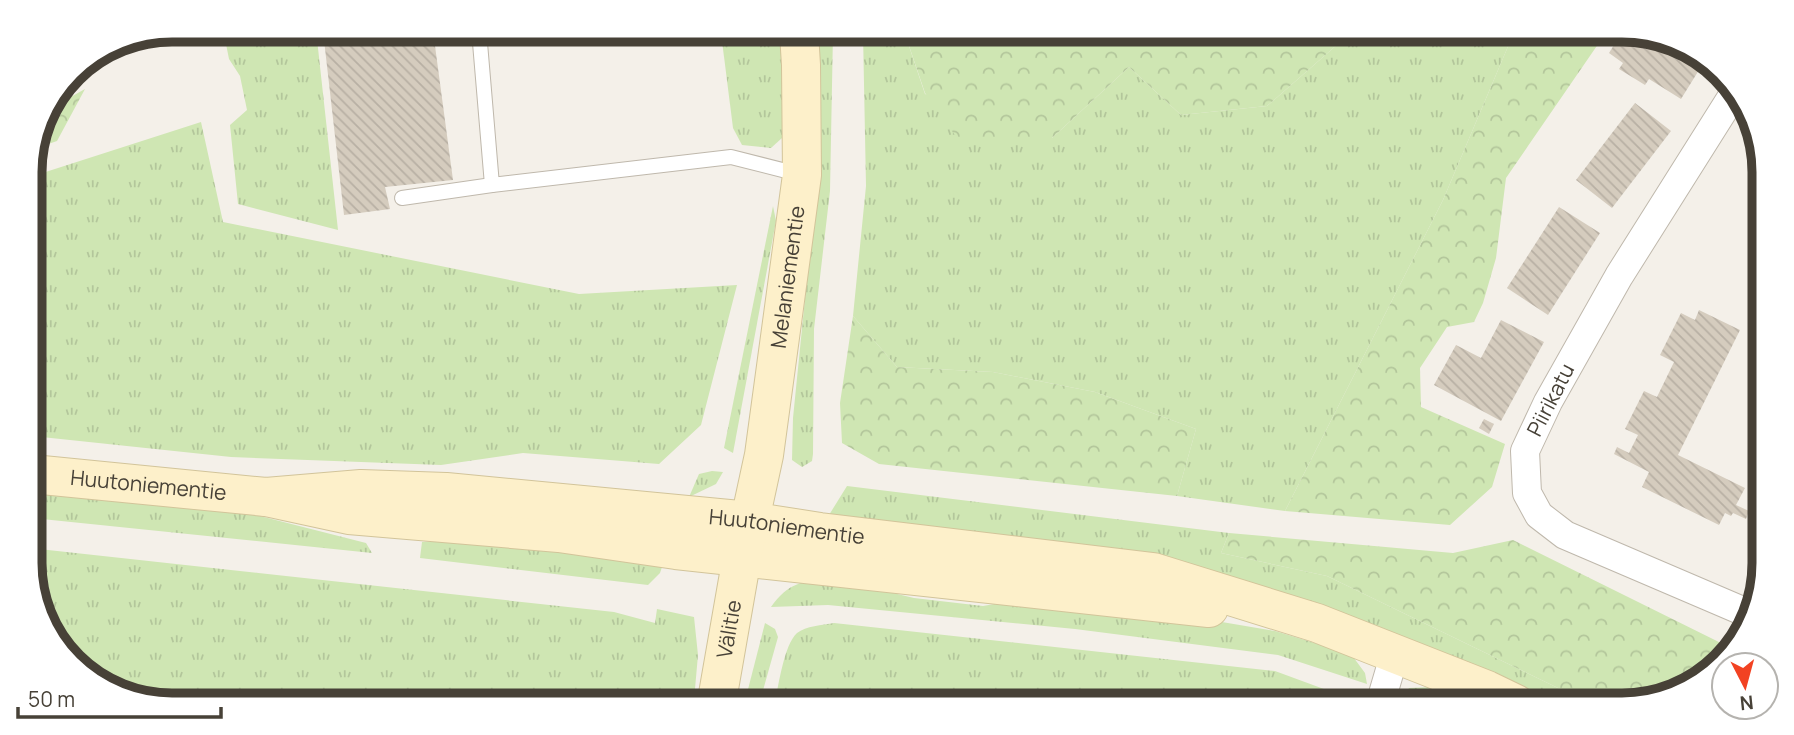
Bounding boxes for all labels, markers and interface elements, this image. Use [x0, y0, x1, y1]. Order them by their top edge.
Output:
street label: Melaniementie [764, 204, 811, 350]
street label: Piirikatu [1520, 358, 1580, 441]
street label: Huutoniementie [69, 463, 228, 506]
street label: Huutoniementie [708, 502, 866, 550]
street label: Välitie [710, 598, 747, 660]
north arrow [1710, 651, 1780, 721]
scale bar [18, 676, 220, 720]
text: 50 m [28, 685, 75, 713]
text: N [1739, 689, 1755, 717]

